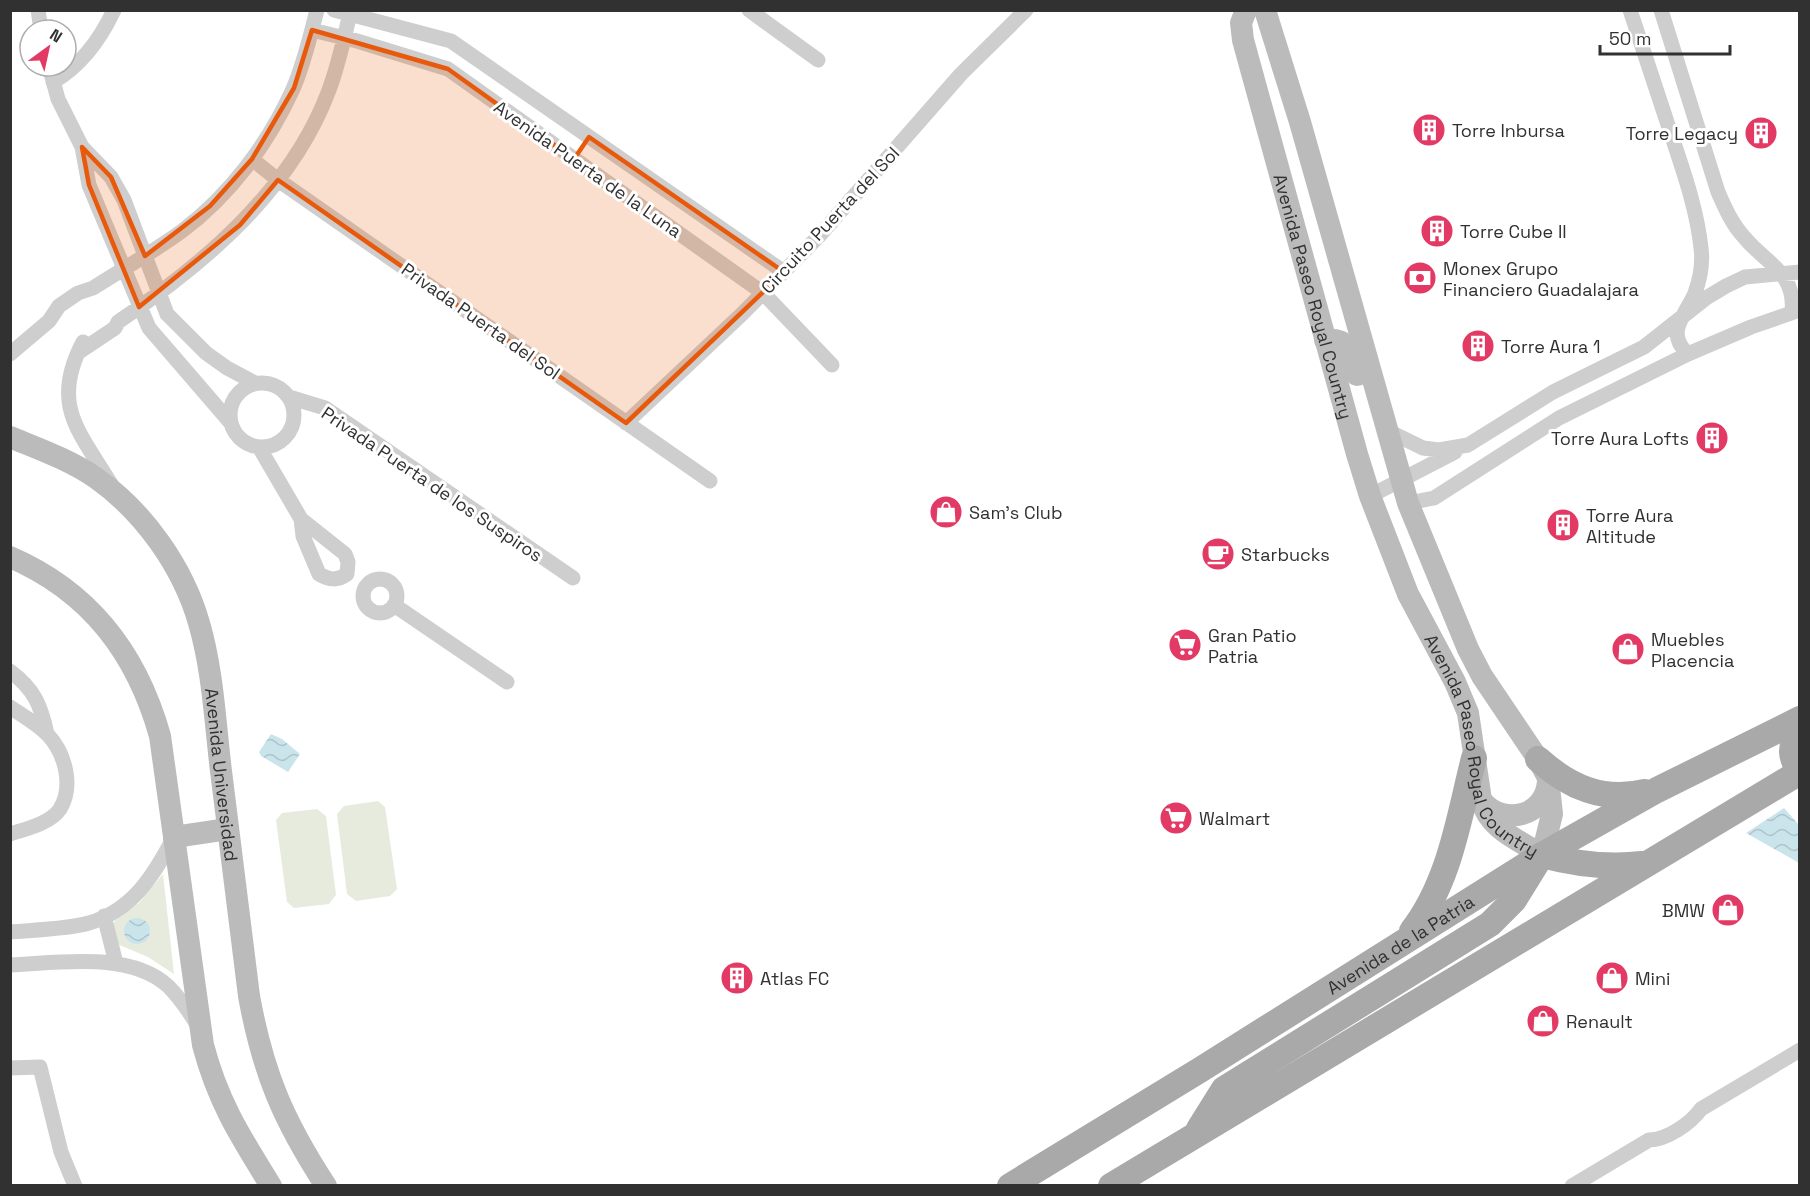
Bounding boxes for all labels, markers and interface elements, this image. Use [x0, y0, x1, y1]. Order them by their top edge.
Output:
north arrow [18, 18, 78, 78]
scale bar [1600, 18, 1730, 56]
text: N [46, 24, 66, 48]
text: 50 m [1609, 27, 1651, 50]
street label: Avenida Puerta de la Luna [490, 95, 686, 243]
building icon: Torre Inbursa [1411, 112, 1447, 148]
building icon: Torre Legacy [1743, 115, 1779, 151]
place label: Torre Inbursa [1452, 119, 1565, 142]
place label: Torre Legacy [1626, 122, 1738, 145]
street label: Circuito Puerta del Sol [756, 142, 904, 298]
street label: Avenida Paseo Royal Country [1269, 171, 1358, 422]
building icon: Torre Cube II [1419, 213, 1455, 249]
place label: Torre Cube II [1460, 220, 1567, 243]
place label: Monex Grupo Financiero Guadalajara [1443, 257, 1639, 301]
street label: Privada Puerta del Sol [397, 258, 565, 384]
bank icon: Monex Grupo Financiero Guadalajara [1402, 260, 1438, 296]
building icon: Torre Aura 1 [1460, 328, 1496, 364]
place label: Torre Aura 1 [1501, 335, 1601, 358]
street label: Privada Puerta de los Suspiros [317, 401, 547, 567]
building icon: Torre Aura Lofts [1694, 420, 1730, 456]
place label: Torre Aura Lofts [1551, 427, 1689, 450]
shop icon: Sam's Club [928, 494, 964, 530]
place label: Sam's Club [969, 501, 1062, 524]
place label: Torre Aura Altitude [1586, 504, 1673, 548]
building icon: Torre Aura Altitude [1545, 507, 1581, 543]
cafe icon: Starbucks [1200, 536, 1236, 572]
place label: Starbucks [1241, 543, 1330, 566]
place label: Gran Patio Patria [1208, 624, 1297, 668]
supermarket icon: Gran Patio Patria [1167, 627, 1203, 663]
place label: Muebles Placencia [1651, 628, 1734, 672]
street label: Avenida Paseo Royal Country [1420, 630, 1543, 862]
shop icon: Muebles Placencia [1610, 631, 1646, 667]
street label: Avenida Universidad [201, 687, 244, 863]
supermarket icon: Walmart [1158, 800, 1194, 836]
place label: Walmart [1199, 807, 1270, 830]
street label: Avenida de la Patria [1322, 889, 1478, 999]
shop icon: BMW [1710, 892, 1746, 928]
place label: BMW [1662, 899, 1705, 922]
building icon: Atlas FC [719, 960, 755, 996]
shop icon: Mini [1594, 960, 1630, 996]
place label: Atlas FC [760, 967, 829, 990]
place label: Mini [1635, 967, 1670, 990]
shop icon: Renault [1525, 1003, 1561, 1039]
place label: Renault [1566, 1010, 1633, 1033]

